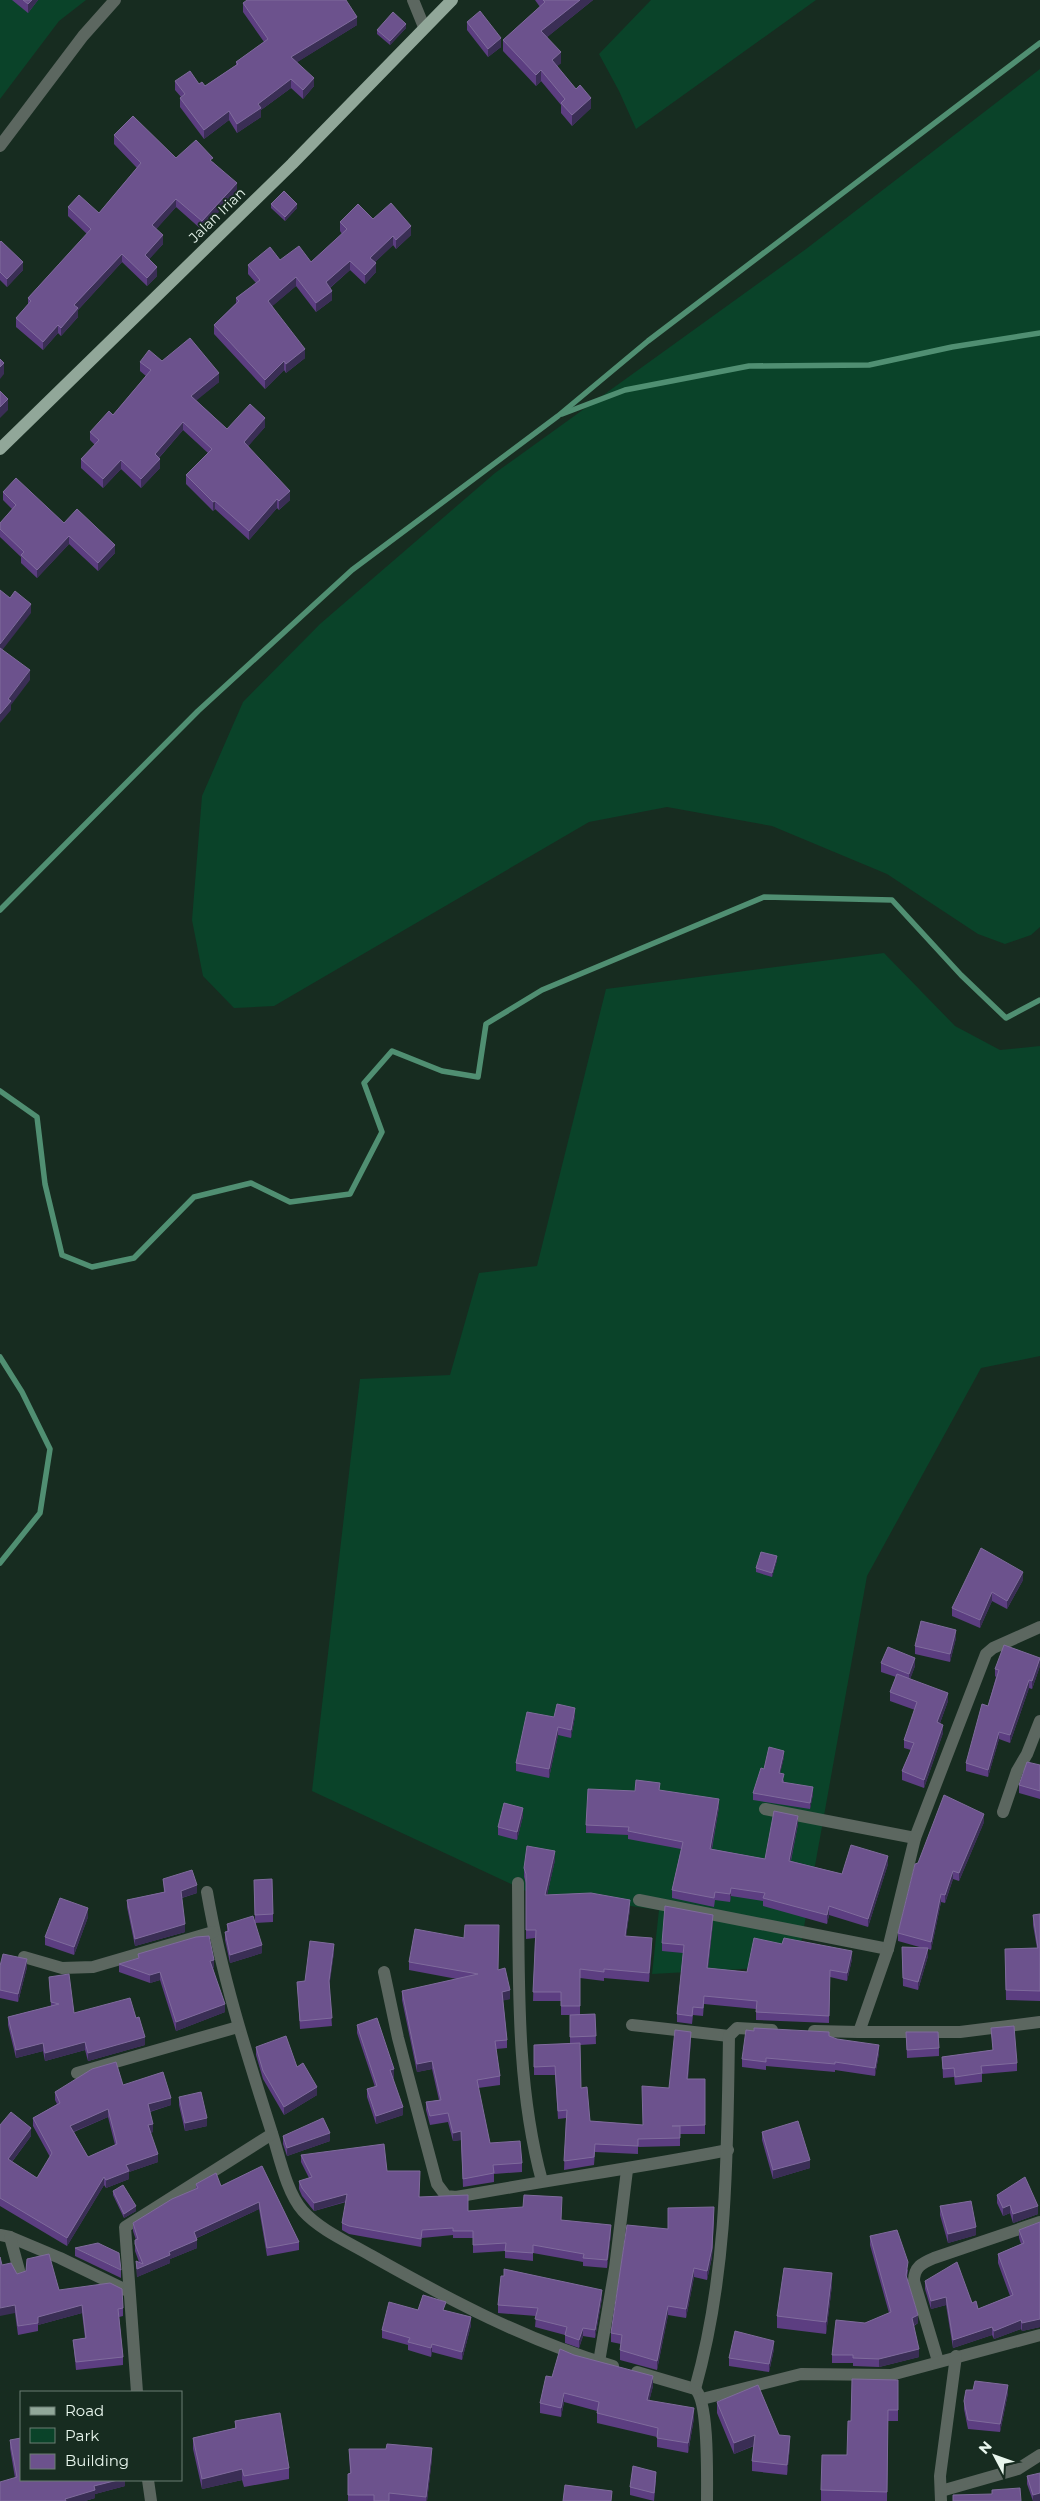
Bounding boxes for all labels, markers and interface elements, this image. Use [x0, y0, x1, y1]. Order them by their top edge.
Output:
street label: Jalan Irian [184, 184, 249, 247]
legend [20, 2391, 182, 2481]
text: Road [65, 2401, 104, 2420]
text: Park [65, 2426, 99, 2445]
north arrow [970, 2431, 1020, 2481]
text: N [975, 2437, 996, 2458]
text: Building [65, 2451, 129, 2470]

